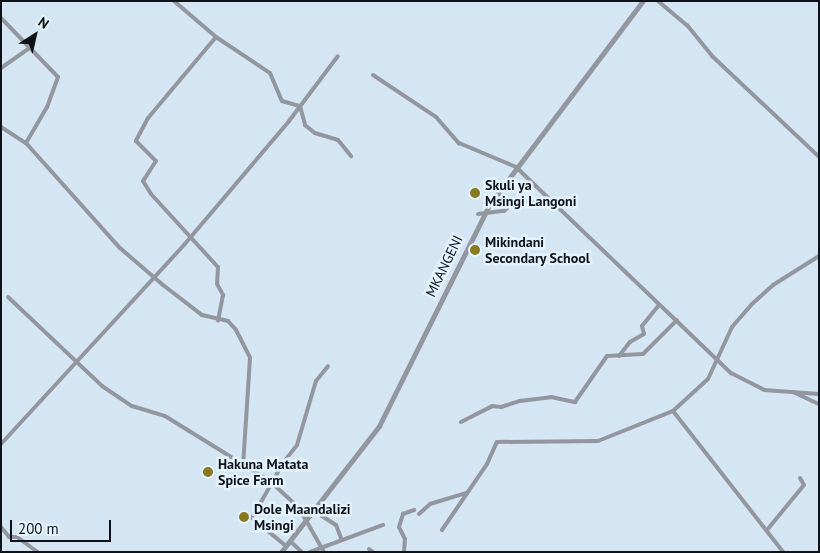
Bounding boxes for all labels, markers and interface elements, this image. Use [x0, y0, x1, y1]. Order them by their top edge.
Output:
north arrow [10, 10, 60, 60]
text: N [35, 13, 53, 33]
place label: Skuli ya Msingi Langoni [485, 177, 577, 210]
marker: Skuli ya Msingi Langoni [469, 187, 481, 199]
street label: MKANGENI [422, 232, 466, 300]
place label: Mikindani Secondary School [485, 234, 590, 266]
marker: Mikindani Secondary School [469, 244, 481, 256]
place label: Hakuna Matata Spice Farm [218, 456, 308, 488]
marker: Hakuna Matata Spice Farm [202, 466, 214, 478]
place label: Dole Maandalizi Msingi [254, 501, 351, 534]
scale bar [12, 510, 114, 542]
marker: Dole Maandalizi Msingi [238, 511, 250, 523]
text: 200 m [18, 519, 59, 538]

